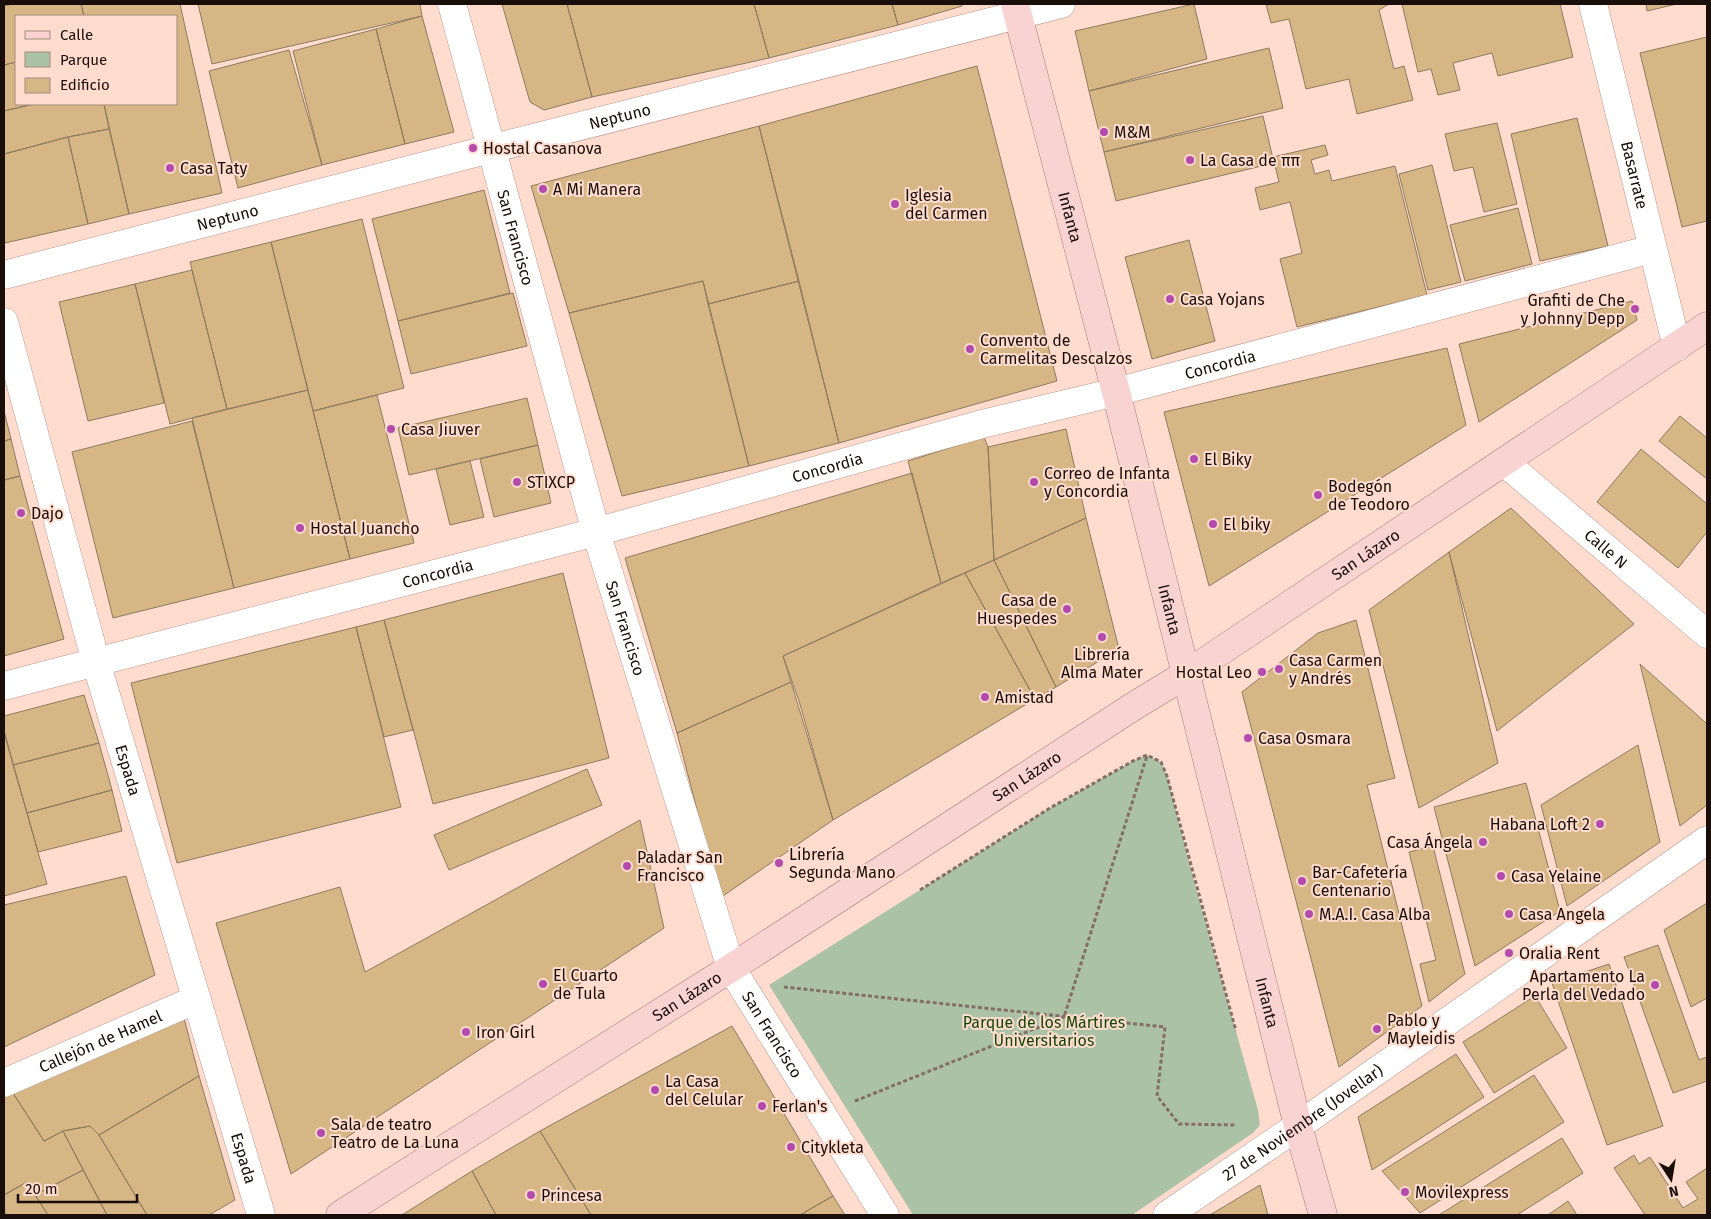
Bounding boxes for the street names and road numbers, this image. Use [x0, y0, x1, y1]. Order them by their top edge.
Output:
street label: Neptuno [587, 100, 653, 133]
street label: Basarrate [1617, 139, 1652, 211]
street label: San Francisco [493, 188, 537, 288]
street label: Infanta [1054, 190, 1086, 244]
street label: Neptuno [195, 200, 261, 235]
street label: Concordia [1183, 346, 1258, 383]
street label: Concordia [790, 449, 865, 487]
street label: San Lázaro [1328, 525, 1404, 584]
street label: Calle N [1580, 525, 1631, 573]
street label: Concordia [400, 555, 475, 592]
street label: San Francisco [602, 579, 649, 678]
street label: Infanta [1154, 582, 1185, 637]
street label: Espada [111, 742, 144, 798]
street label: San Lázaro [989, 747, 1065, 806]
street label: San Lázaro [649, 968, 725, 1025]
street label: Infanta [1251, 975, 1282, 1030]
street label: San Francisco [738, 988, 806, 1082]
street label: Callejón de Hamel [36, 1006, 165, 1077]
street label: 27 de Noviembre (Jovellar) [1219, 1061, 1386, 1185]
street label: Espada [227, 1131, 260, 1186]

